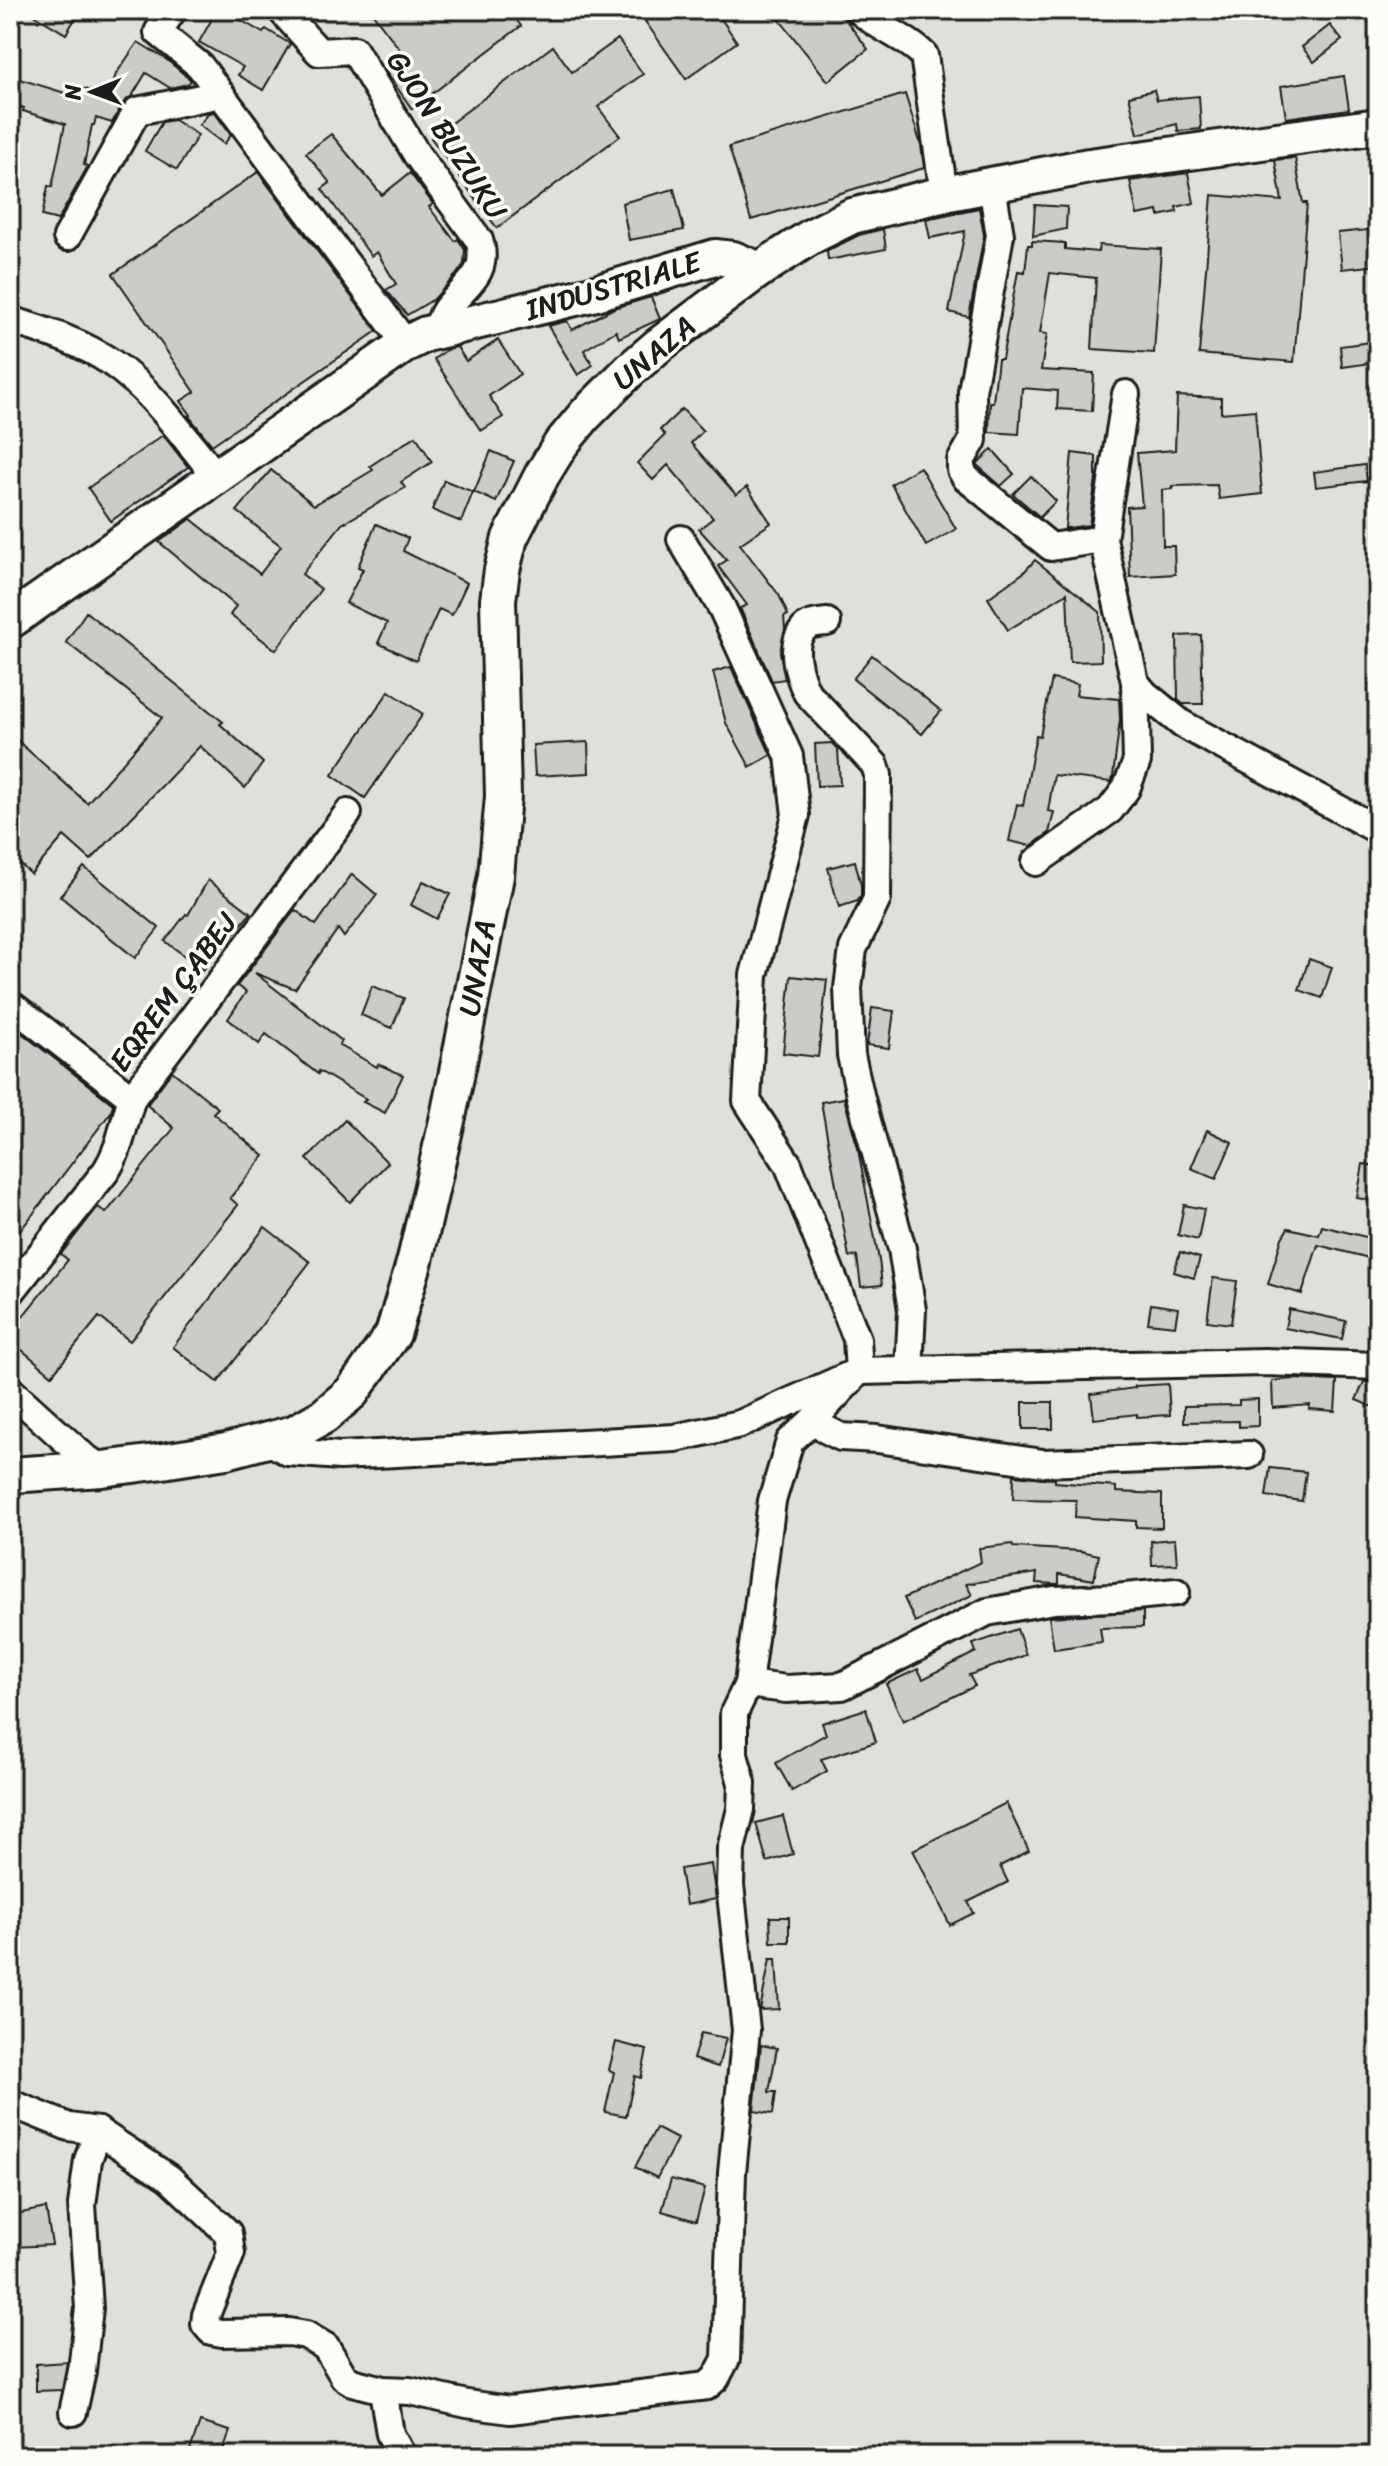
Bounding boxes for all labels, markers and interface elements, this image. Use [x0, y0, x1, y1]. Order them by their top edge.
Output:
street label: GJON BUZUKU [372, 39, 523, 232]
north arrow [52, 52, 132, 132]
text: N [53, 84, 92, 101]
street label: INDUSTRIALE [518, 235, 709, 337]
street label: UNAZA [600, 301, 708, 405]
street label: EQREM ÇABEJ [94, 899, 252, 1084]
street label: UNAZA [442, 916, 512, 1020]

